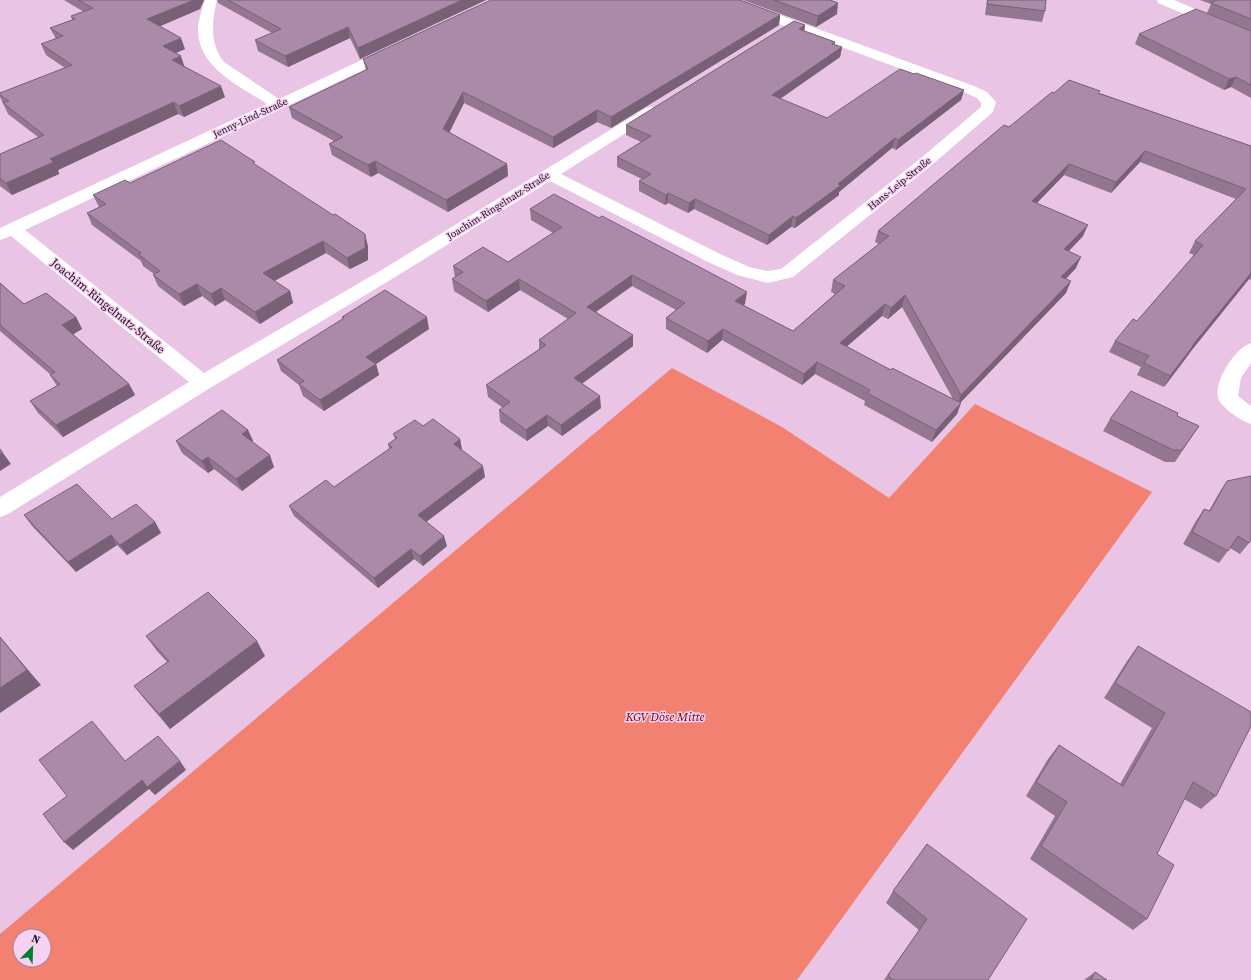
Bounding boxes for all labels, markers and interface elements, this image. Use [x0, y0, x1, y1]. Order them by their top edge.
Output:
street label: Jenny-Lind-Straße [210, 94, 290, 141]
street label: Hans-Leip-Straße [865, 154, 934, 213]
street label: Joachim-Ringelnatz-Straße [443, 168, 552, 243]
street label: Joachim-Ringelnatz-Straße [47, 254, 169, 357]
park label: KGV Döse Mitte [625, 709, 704, 725]
north arrow [12, 928, 52, 968]
text: N [29, 931, 42, 948]

